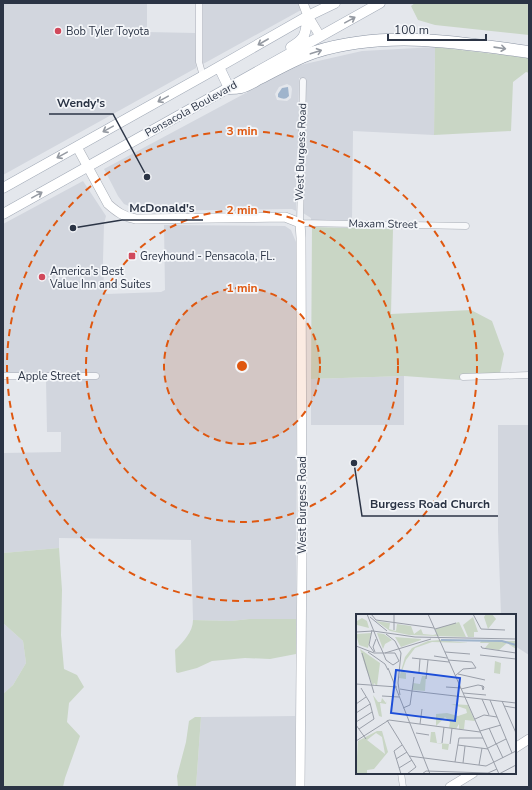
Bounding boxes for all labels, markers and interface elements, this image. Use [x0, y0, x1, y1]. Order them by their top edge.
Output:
one-way arrow [344, 15, 356, 23]
scale bar [388, 16, 486, 42]
text: 100 m [394, 22, 429, 38]
place label: Bob Tyler Toyota [66, 24, 149, 39]
marker: Bob Tyler Toyota [53, 26, 63, 36]
one-way arrow [257, 39, 269, 47]
one-way arrow [493, 44, 506, 52]
one-way arrow [309, 48, 322, 55]
street label: Pensacola Boulevard [142, 77, 240, 141]
callout: Wendy's [49, 90, 113, 114]
text: Wendy's [57, 95, 105, 111]
one-way arrow [158, 95, 170, 103]
street label: West Burgess Road [292, 103, 310, 201]
text: 3 min [226, 123, 258, 139]
one-way arrow [102, 126, 114, 134]
one-way arrow [57, 152, 69, 159]
one-way arrow [31, 190, 43, 198]
callout: McDonald's [122, 196, 203, 220]
text: McDonald's [129, 200, 195, 216]
text: 2 min [226, 202, 258, 218]
street label: Maxam Street [348, 216, 418, 232]
place label: Greyhound - Pensacola, FL. [140, 249, 275, 264]
marker: Greyhound - Pensacola, FL. [127, 251, 137, 261]
place label: America's Best Value Inn and Suites [49, 264, 151, 292]
marker: America's Best Value Inn and Suites [37, 272, 47, 282]
text: 1 min [226, 280, 258, 296]
centre of rings [235, 359, 249, 373]
street label: Apple Street [18, 369, 81, 384]
street label: West Burgess Road [295, 456, 310, 554]
callout: Burgess Road Church [362, 492, 498, 516]
text: Burgess Road Church [370, 496, 490, 512]
inset map [356, 614, 516, 774]

